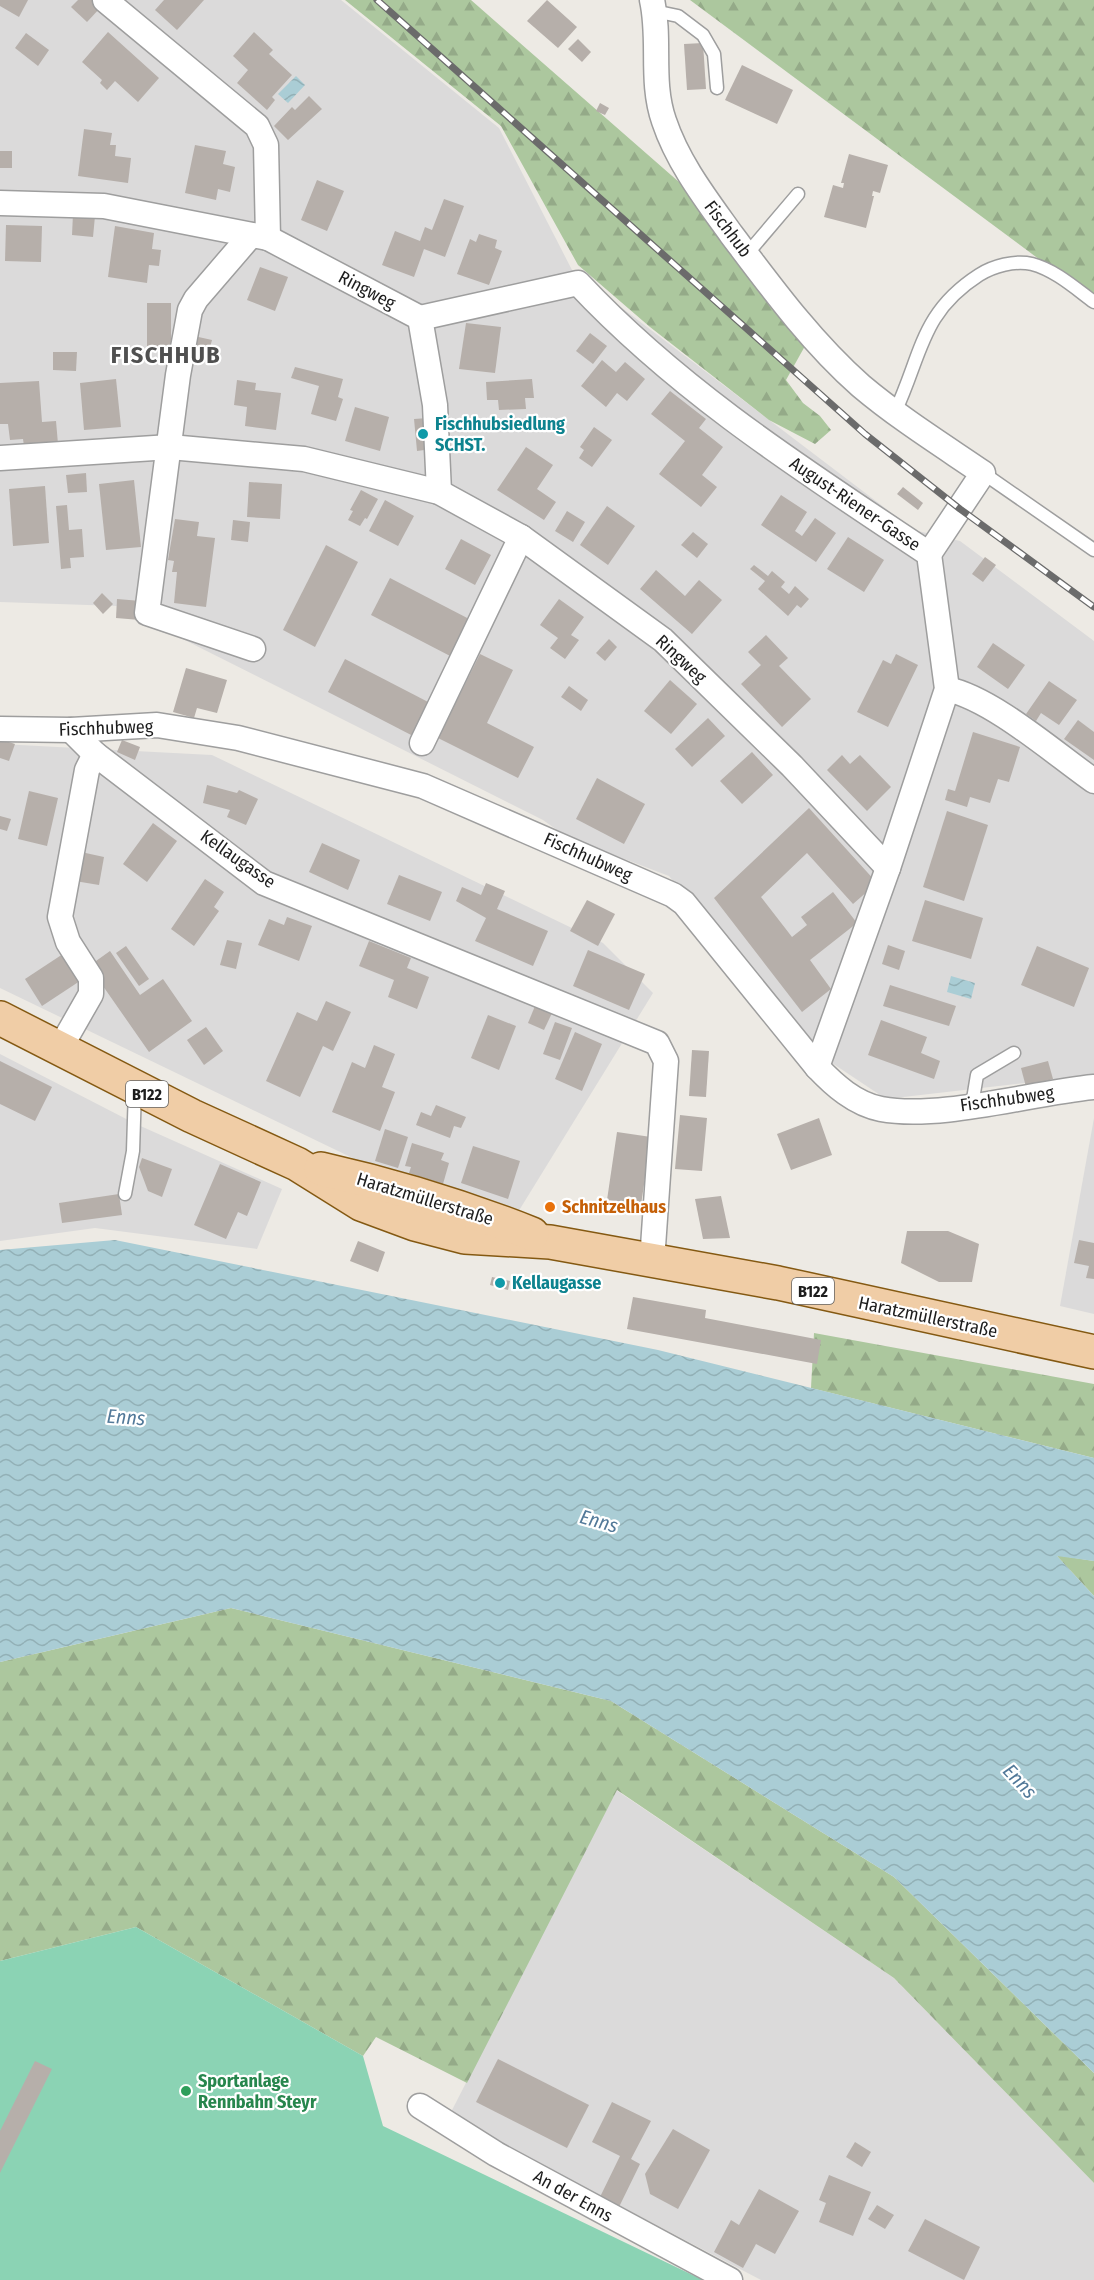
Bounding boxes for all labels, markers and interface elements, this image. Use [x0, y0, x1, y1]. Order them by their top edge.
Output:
street label: Fischhub [700, 196, 756, 262]
street label: Ringweg [335, 266, 400, 314]
district label: FISCHHUB [111, 341, 221, 369]
place label: Fischhubsiedlung SCHST. [435, 413, 565, 456]
marker: Fischhubsiedlung SCHST. [416, 427, 430, 441]
street label: August-Riener-Gasse [785, 452, 925, 556]
street label: Ringweg [651, 630, 711, 688]
street label: Fischhubweg [58, 715, 154, 741]
street label: Kellaugasse [196, 825, 280, 893]
street label: Fischhubweg [540, 828, 636, 886]
road number: B122 [126, 1081, 168, 1107]
street label: Fischhubweg [959, 1081, 1056, 1116]
street label: Haratzmüllerstraße [354, 1168, 496, 1230]
place label: Schnitzelhaus [562, 1196, 666, 1218]
marker: Schnitzelhaus [543, 1200, 557, 1214]
place label: Kellaugasse [512, 1272, 601, 1294]
marker: Kellaugasse [493, 1276, 507, 1290]
road number: B122 [792, 1278, 834, 1304]
street label: Haratzmüllerstraße [857, 1292, 1000, 1342]
water label: Enns [106, 1404, 147, 1430]
water label: Enns [577, 1504, 621, 1538]
water label: Enns [998, 1759, 1042, 1804]
place label: Sportanlage Rennbahn Steyr [198, 2070, 317, 2113]
marker: Sportanlage Rennbahn Steyr [179, 2084, 193, 2098]
street label: An der Enns [530, 2165, 617, 2227]

